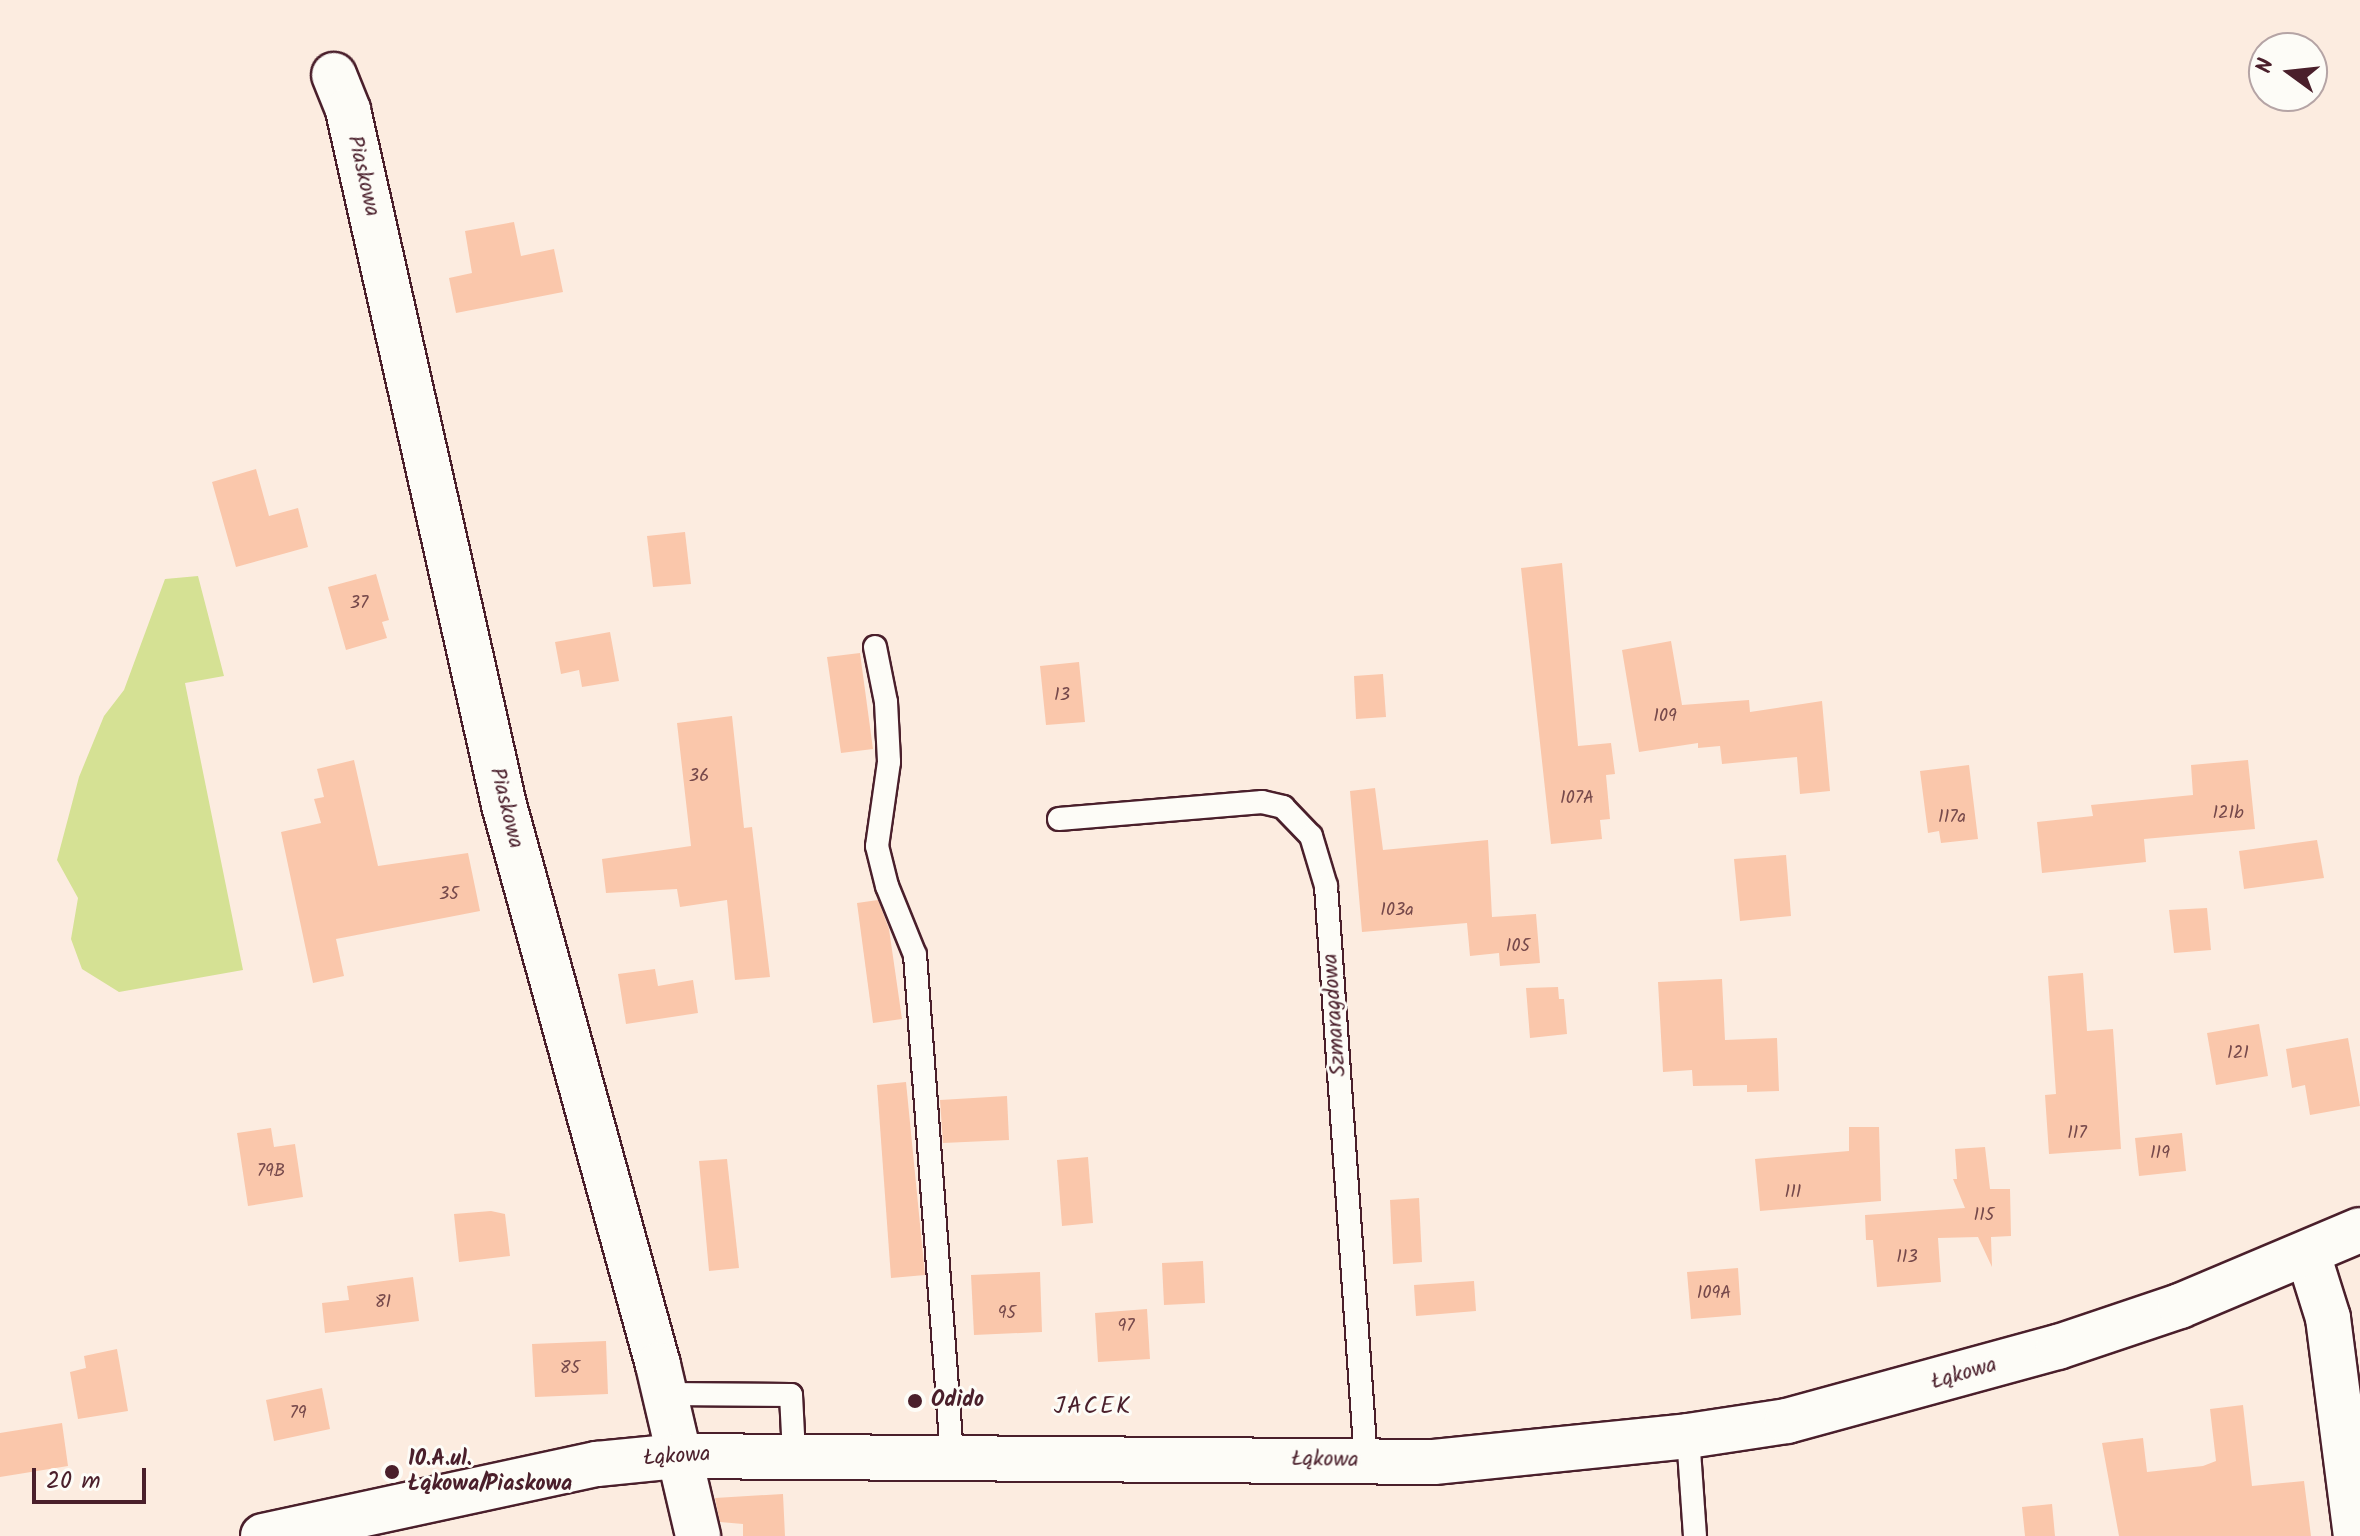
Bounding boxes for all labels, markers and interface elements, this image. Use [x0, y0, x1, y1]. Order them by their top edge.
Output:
north arrow [2248, 32, 2328, 112]
text: N [2248, 55, 2285, 77]
street label: Piaskowa [341, 133, 385, 219]
house number: 37 [350, 593, 368, 615]
house number: 13 [1054, 685, 1070, 707]
house number: 109 [1653, 706, 1677, 728]
street label: Piaskowa [483, 765, 529, 851]
house number: 36 [689, 766, 709, 788]
house number: 107A [1560, 788, 1594, 810]
house number: 121b [2212, 803, 2244, 825]
house number: 117a [1938, 807, 1966, 829]
house number: 35 [439, 884, 459, 906]
house number: 103a [1380, 900, 1414, 922]
house number: 105 [1506, 936, 1530, 958]
street label: Szmaragdowa [1318, 953, 1352, 1077]
house number: 121 [2227, 1043, 2249, 1065]
house number: 117 [2067, 1123, 2087, 1145]
house number: 119 [2150, 1143, 2170, 1165]
house number: 79B [257, 1161, 285, 1183]
house number: 111 [1785, 1182, 1801, 1204]
house number: 115 [1974, 1205, 1994, 1227]
house number: 113 [1896, 1247, 1918, 1269]
house number: 109A [1697, 1283, 1731, 1305]
house number: 81 [375, 1292, 391, 1314]
house number: 95 [998, 1303, 1016, 1325]
house number: 97 [1117, 1316, 1135, 1338]
street label: Łąkowa [1928, 1352, 2000, 1396]
house number: 85 [560, 1358, 580, 1380]
place label: Odido [931, 1388, 984, 1414]
marker: Odido [906, 1392, 924, 1410]
district label: JACEK [1054, 1393, 1132, 1421]
house number: 79 [289, 1403, 307, 1425]
street label: Łąkowa [643, 1441, 711, 1473]
place label: 10.A.ul. Łąkowa/Piaskowa [408, 1446, 572, 1498]
street label: Łąkowa [1291, 1446, 1359, 1474]
scale bar [36, 1452, 150, 1502]
text: 20 m [46, 1462, 101, 1501]
marker: 10.A.ul. Łąkowa/Piaskowa [383, 1463, 401, 1481]

